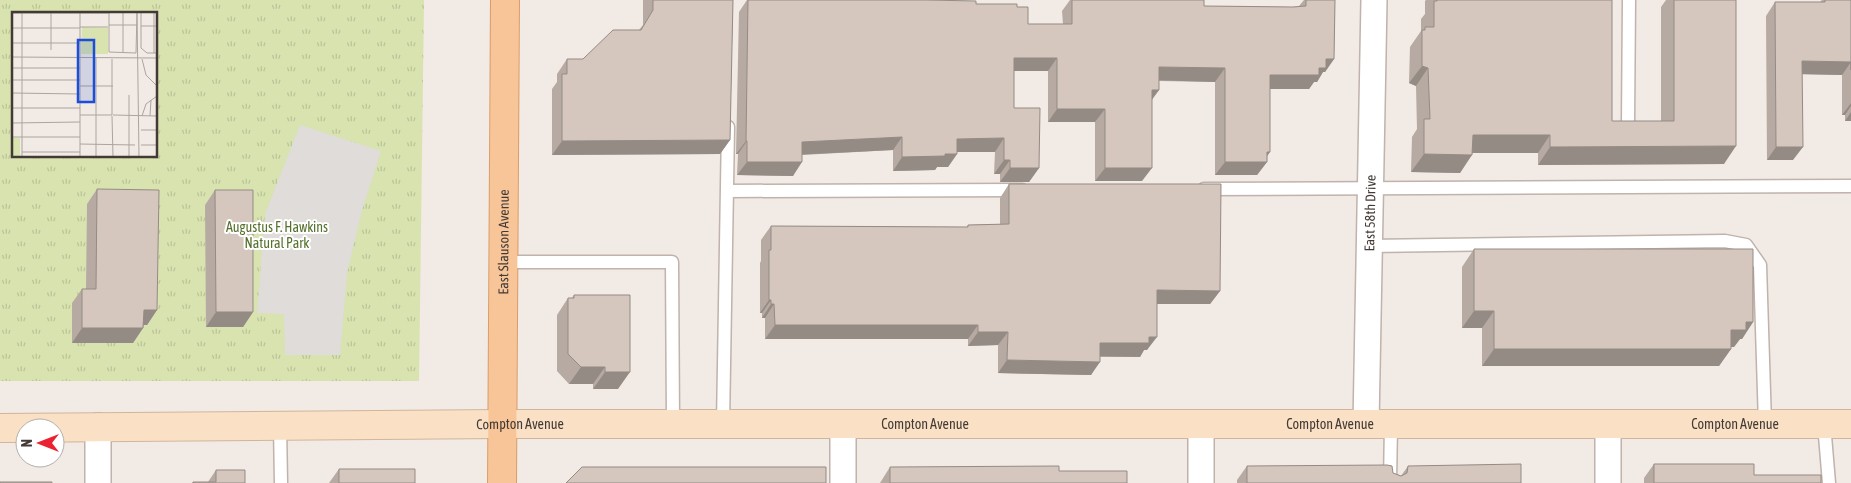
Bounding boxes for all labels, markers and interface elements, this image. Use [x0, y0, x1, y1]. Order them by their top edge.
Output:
inset map [12, 12, 158, 158]
street label: East 58th Drive [1361, 175, 1379, 251]
street label: East Slauson Avenue [495, 189, 512, 295]
park label: Augustus F. Hawkins Natural Park [226, 219, 328, 251]
street label: Compton Avenue [476, 416, 564, 432]
street label: Compton Avenue [881, 416, 969, 432]
street label: Compton Avenue [1286, 416, 1374, 432]
street label: Compton Avenue [1691, 416, 1779, 432]
north arrow [15, 418, 65, 468]
text: N [19, 439, 35, 447]

